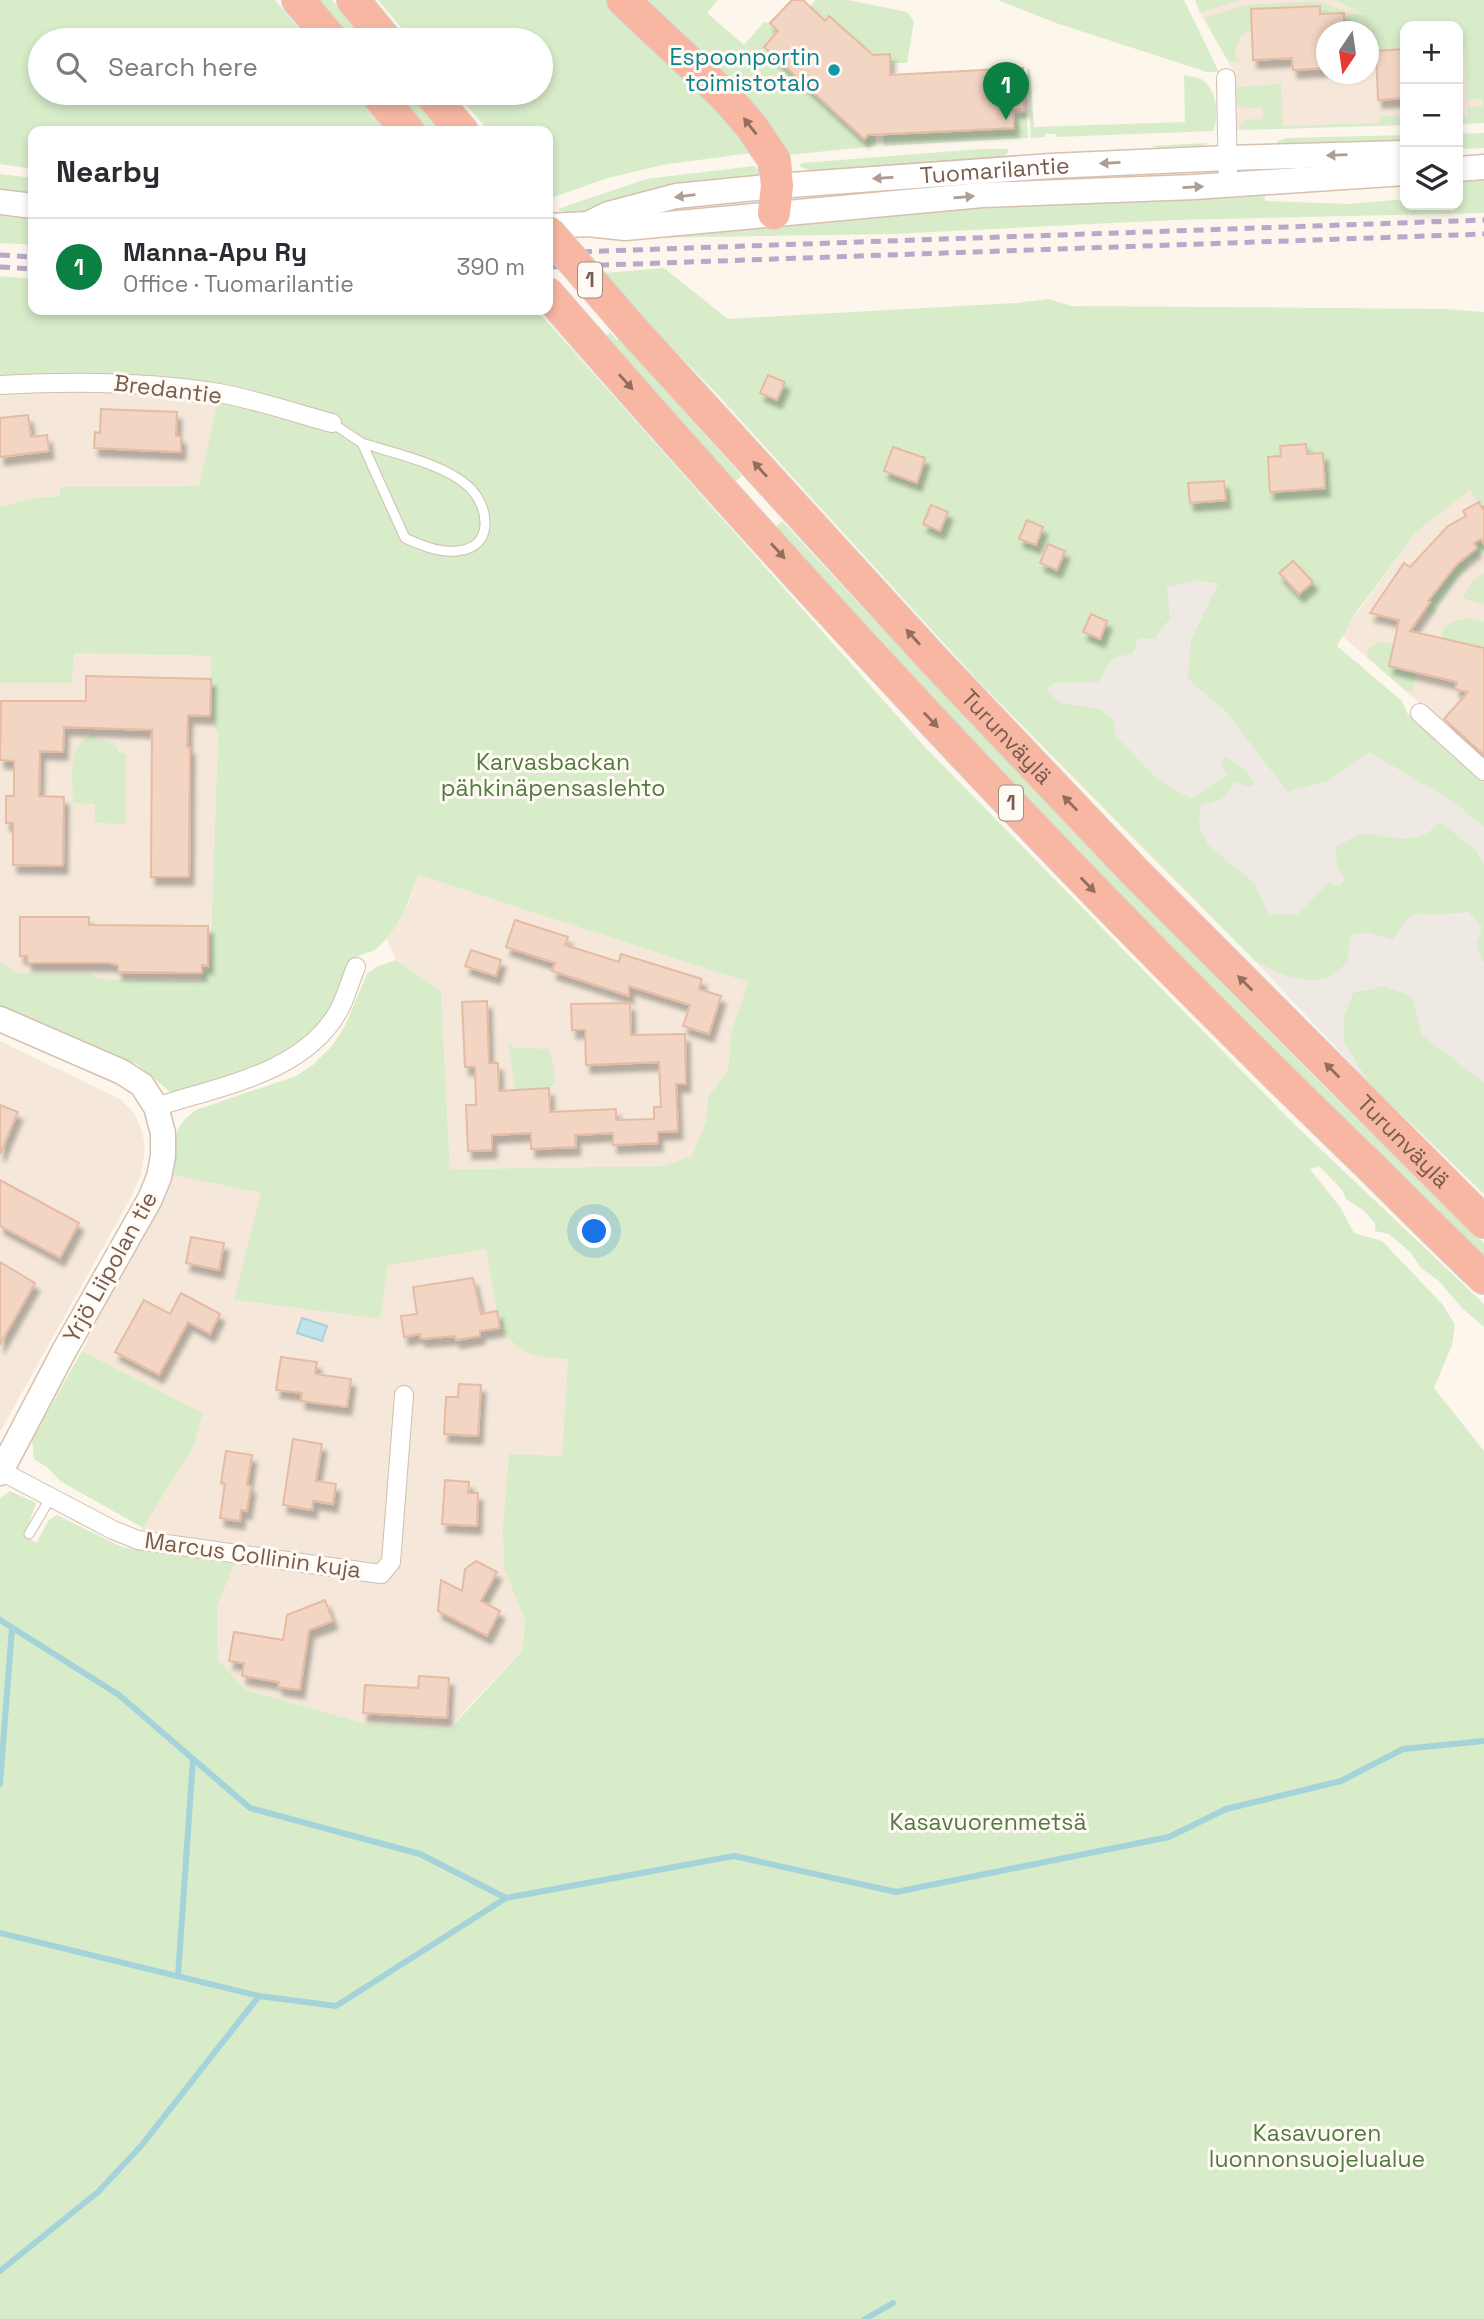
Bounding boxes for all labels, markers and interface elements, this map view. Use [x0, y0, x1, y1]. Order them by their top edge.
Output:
north arrow [1316, 21, 1379, 84]
map controls [1400, 21, 1463, 210]
button: + [1400, 21, 1463, 84]
search box [28, 28, 553, 105]
place label: Espoonportin toimistotalo [670, 42, 820, 98]
icon: search [52, 48, 90, 86]
text: Search here [108, 50, 258, 84]
marker: Espoonportin toimistotalo [826, 62, 842, 78]
pin: 1 [983, 62, 1029, 120]
button: − [1400, 84, 1463, 147]
one-way arrow [742, 117, 757, 135]
button: layers [1400, 147, 1463, 210]
street label: Tuomarilantie [919, 150, 1070, 191]
one-way arrow [1326, 150, 1348, 161]
text: Nearby [56, 152, 160, 191]
one-way arrow [1098, 158, 1120, 169]
one-way arrow [871, 173, 893, 184]
one-way arrow [1182, 181, 1204, 192]
one-way arrow [674, 190, 696, 201]
one-way arrow [954, 191, 976, 202]
text: Manna-Apu Ry [123, 235, 307, 269]
text: 1 [74, 252, 84, 282]
text: 390 m [457, 252, 525, 282]
road number: 1 [578, 262, 602, 298]
text: Office · Tuomarilantie [123, 269, 354, 299]
street label: Bredantie [112, 367, 224, 411]
one-way arrow [618, 373, 634, 391]
one-way arrow [752, 460, 768, 478]
one-way arrow [770, 543, 785, 560]
one-way arrow [906, 629, 922, 646]
street label: Turunväylä [954, 683, 1059, 791]
one-way arrow [923, 711, 939, 728]
park label: Karvasbackan pähkinäpensaslehto [441, 747, 665, 803]
road number: 1 [999, 786, 1023, 820]
one-way arrow [1061, 794, 1078, 811]
one-way arrow [1079, 876, 1095, 893]
one-way arrow [1238, 975, 1254, 992]
one-way arrow [1323, 1061, 1340, 1078]
street label: Turunväylä [1350, 1088, 1457, 1195]
street label: Yrjö Liipolan tie [56, 1186, 164, 1348]
your location [577, 1214, 611, 1248]
street label: Marcus Collinin kuja [143, 1525, 363, 1585]
park label: Kasavuorenmetsä [889, 1807, 1087, 1837]
park label: Kasavuoren luonnonsuojelualue [1209, 2118, 1425, 2174]

